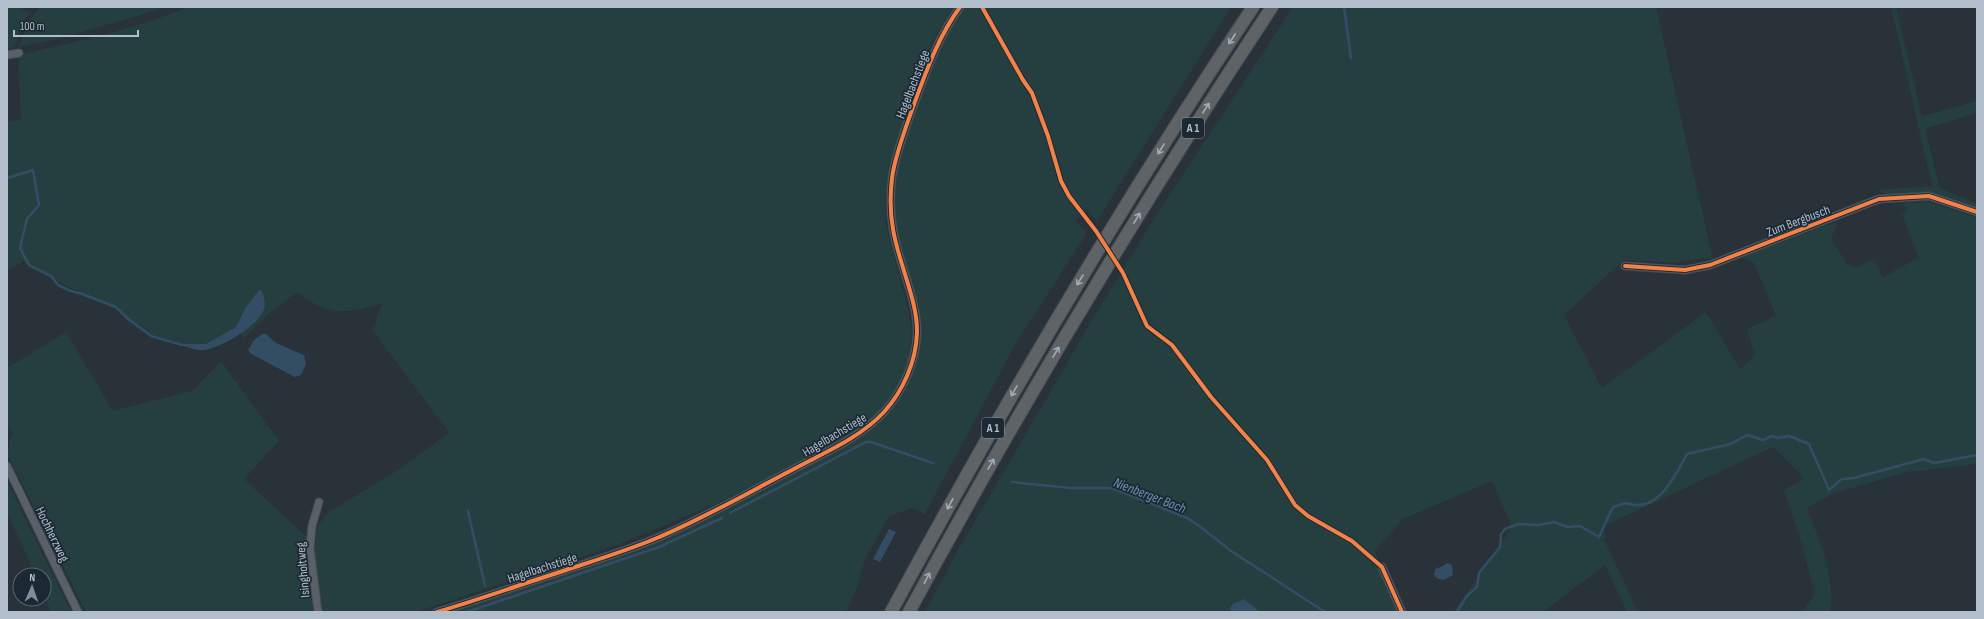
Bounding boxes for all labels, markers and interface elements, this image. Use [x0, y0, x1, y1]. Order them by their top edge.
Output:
scale bar [14, 12, 138, 38]
text: 100 m [20, 19, 45, 34]
one-way arrow [1227, 34, 1236, 45]
street label: Hagelbachstiege [893, 48, 933, 121]
one-way arrow [1202, 103, 1210, 114]
road number: A 1 [1182, 118, 1204, 138]
one-way arrow [1157, 143, 1165, 154]
street label: Zum Bergbusch [1764, 201, 1832, 240]
one-way arrow [1133, 212, 1141, 224]
one-way arrow [1076, 274, 1084, 286]
one-way arrow [1052, 346, 1060, 358]
one-way arrow [1010, 385, 1018, 397]
street label: Hagelbachstiege [799, 409, 870, 460]
road number: A 1 [982, 418, 1004, 438]
one-way arrow [987, 458, 995, 470]
water label: Nienberger Bach [1111, 474, 1189, 517]
one-way arrow [945, 498, 953, 510]
street label: Hochherzweg [32, 504, 72, 565]
street label: Isingholtweg [293, 542, 313, 598]
street label: Hagelbachstiege [506, 549, 579, 587]
north arrow [12, 567, 52, 607]
text: N [29, 571, 36, 584]
one-way arrow [924, 572, 932, 584]

